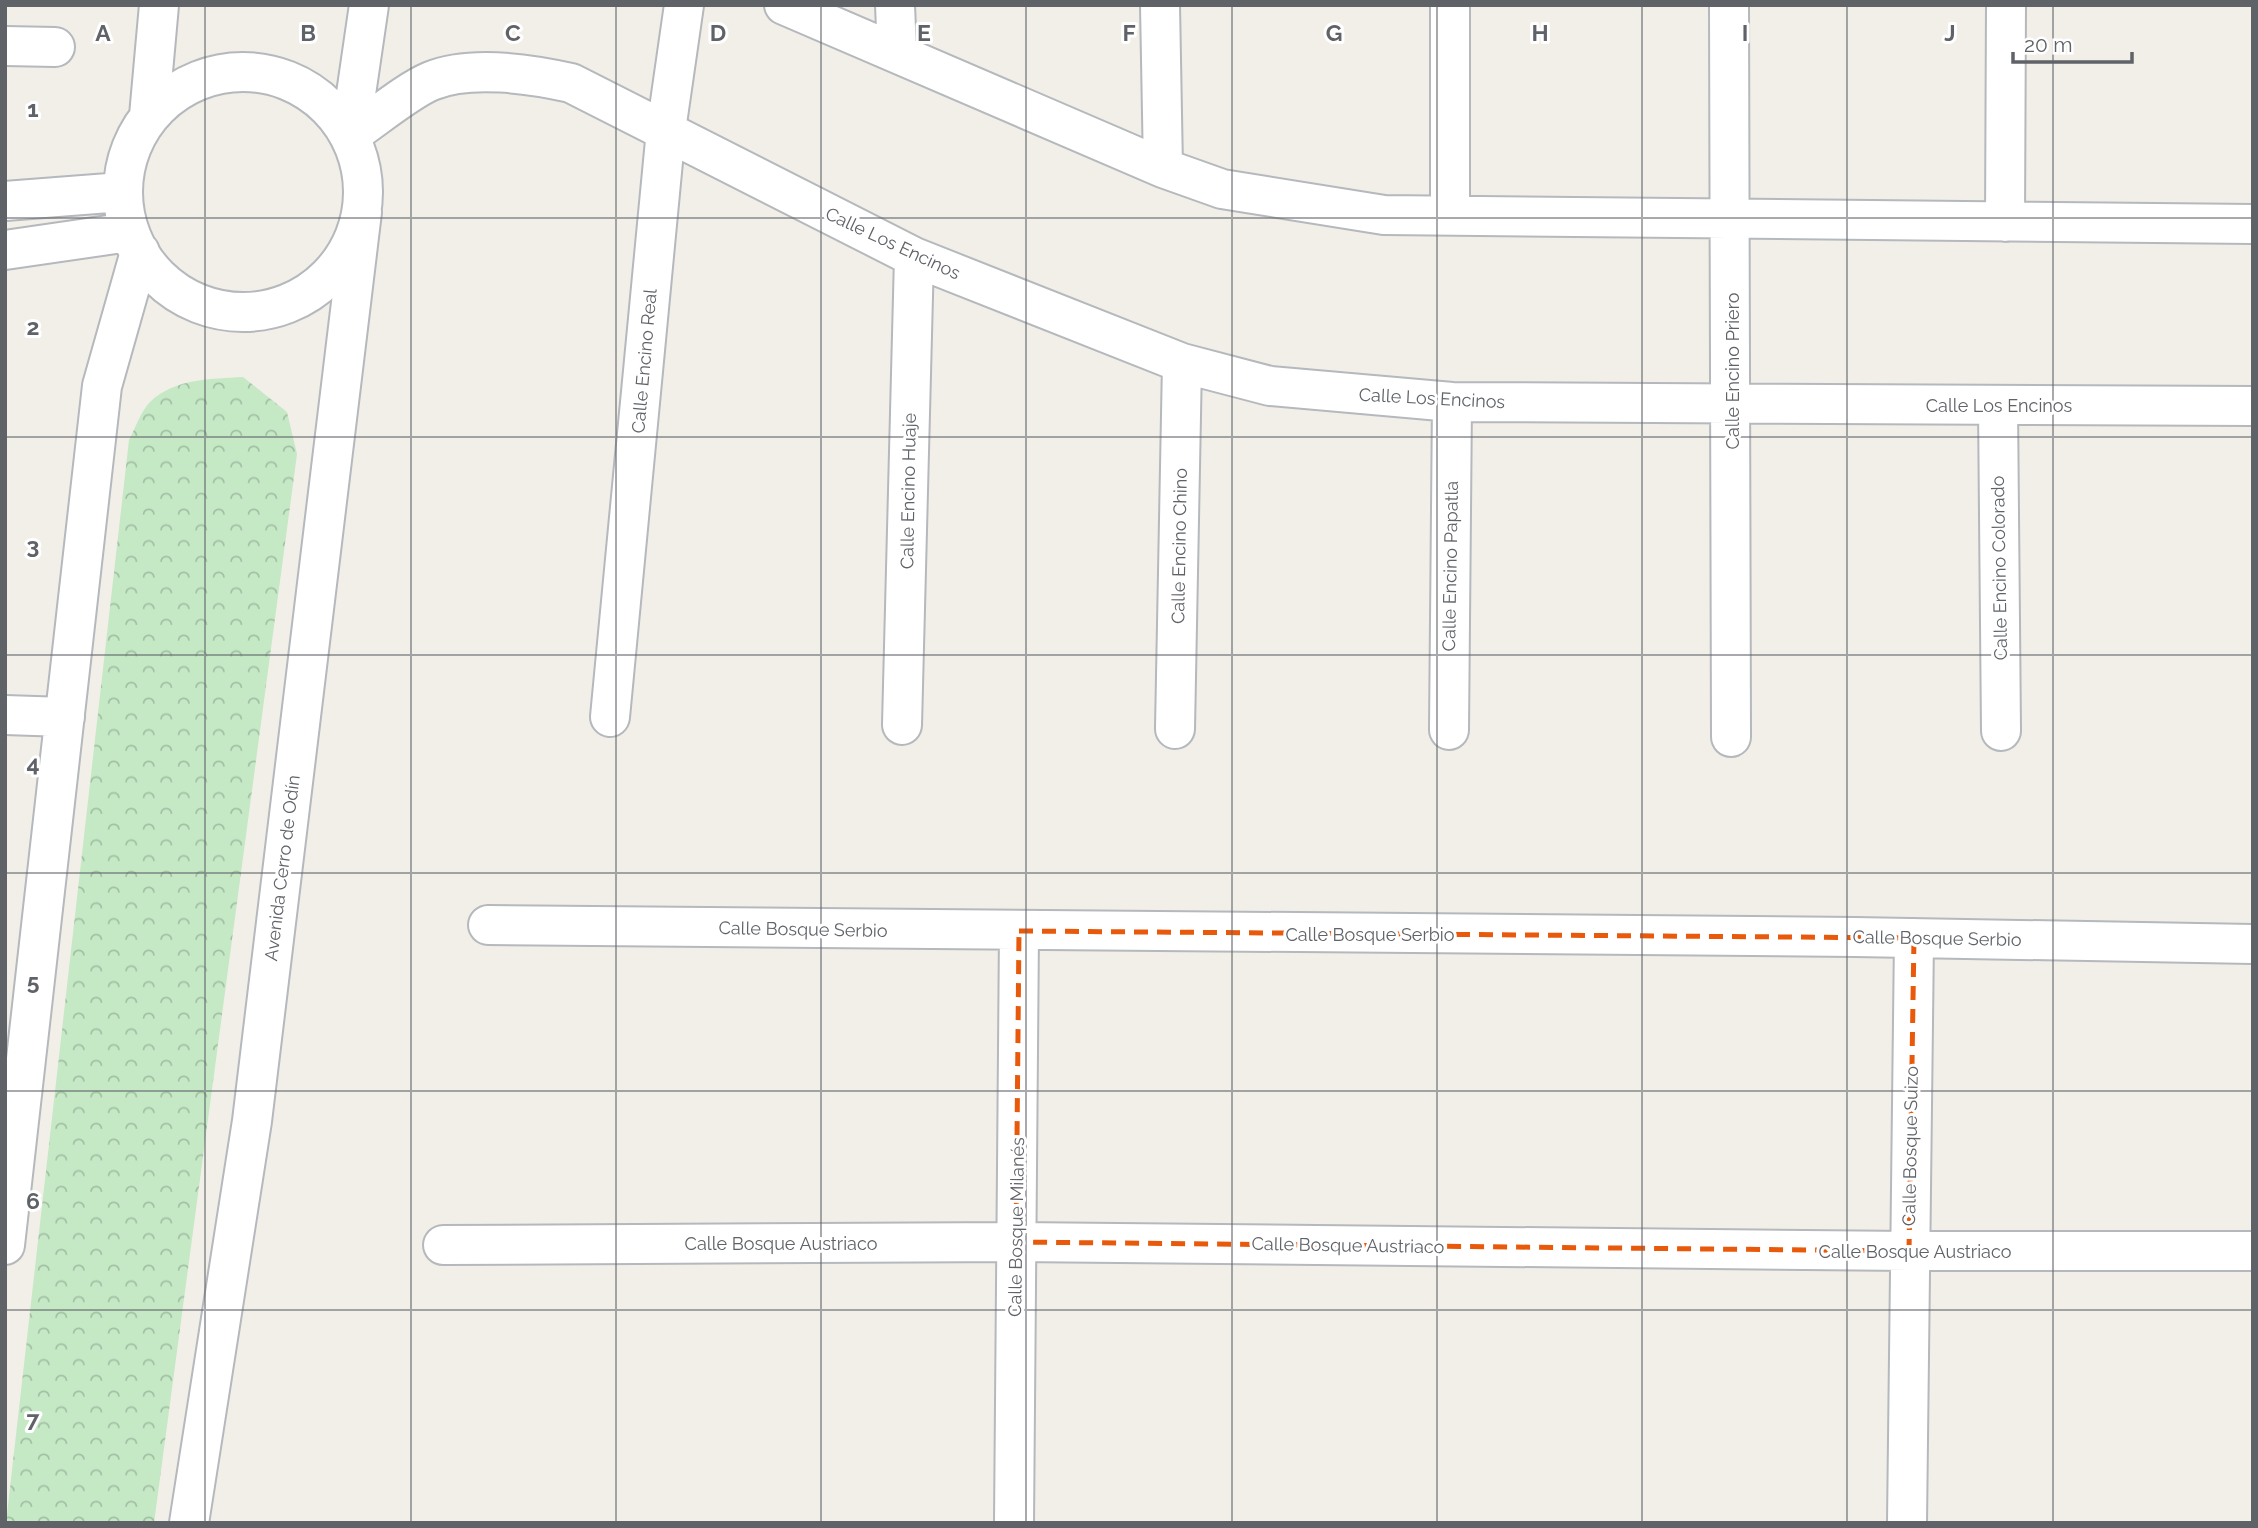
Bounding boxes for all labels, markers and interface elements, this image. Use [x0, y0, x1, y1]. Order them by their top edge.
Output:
text: A [95, 19, 111, 46]
text: B [300, 19, 316, 46]
text: C [505, 19, 521, 46]
text: D [710, 19, 726, 46]
text: E [917, 19, 931, 46]
text: F [1122, 19, 1136, 46]
text: G [1326, 19, 1342, 46]
text: H [1531, 19, 1549, 46]
text: I [1742, 19, 1748, 46]
text: J [1944, 19, 1956, 46]
scale bar [2013, 21, 2132, 65]
text: 20 m [2024, 32, 2072, 57]
text: 1 [27, 95, 39, 122]
street label: Calle Los Encinos [822, 203, 964, 284]
street label: Calle Encino Real [627, 288, 661, 434]
street label: Calle Encino Priero [1722, 292, 1743, 449]
text: 2 [27, 313, 39, 340]
street label: Calle Los Encinos [1358, 384, 1506, 412]
street label: Calle Los Encinos [1926, 395, 2073, 416]
street label: Calle Encino Huaje [896, 412, 920, 569]
street label: Calle Encino Chino [1167, 468, 1191, 624]
street label: Calle Encino Colorado [1987, 475, 2011, 661]
street label: Calle Encino Papatla [1438, 481, 1462, 651]
text: 3 [27, 532, 39, 559]
text: 4 [26, 750, 40, 777]
street label: Avenida Cerro de Odín [260, 774, 304, 962]
street label: Calle Bosque Serbio [718, 917, 888, 941]
street label: Calle Bosque Serbio [1285, 924, 1455, 945]
street label: Calle Bosque Serbio [1852, 926, 2022, 950]
text: 5 [27, 968, 40, 995]
street label: Calle Bosque Suizo [1898, 1065, 1922, 1226]
street label: Calle Bosque Milanés [1004, 1137, 1028, 1317]
text: 6 [26, 1187, 40, 1214]
street label: Calle Bosque Austriaco [685, 1233, 878, 1254]
street label: Calle Bosque Austriaco [1251, 1233, 1445, 1257]
street label: Calle Bosque Austriaco [1819, 1241, 2012, 1262]
text: 7 [27, 1405, 40, 1432]

